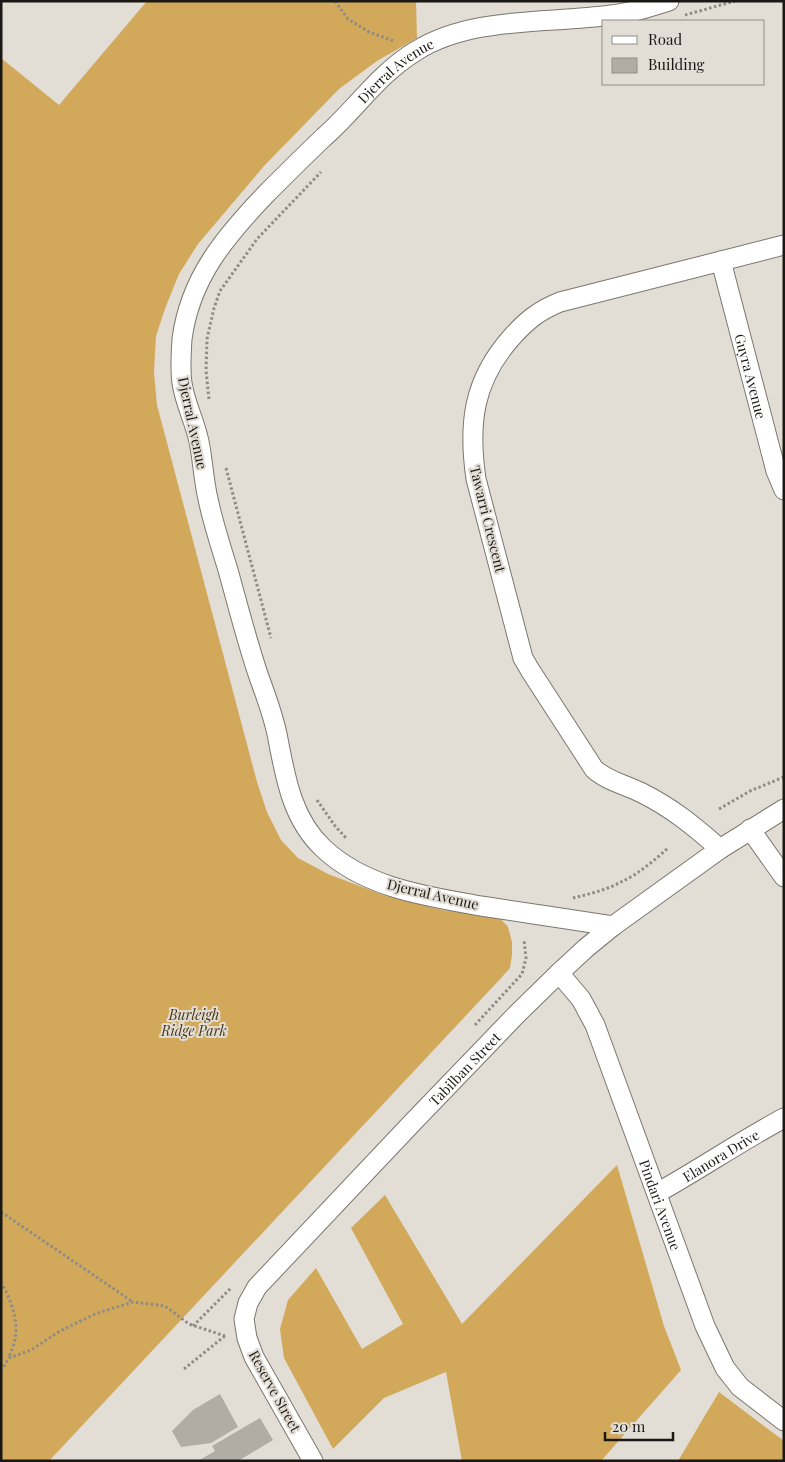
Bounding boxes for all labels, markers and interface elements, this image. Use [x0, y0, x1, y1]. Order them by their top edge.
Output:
legend [602, 20, 765, 85]
text: Road [648, 29, 682, 49]
street label: Djerral Avenue [353, 34, 437, 107]
text: Building [648, 54, 705, 74]
street label: Guyra Avenue [731, 331, 771, 421]
street label: Djerral Avenue [174, 375, 212, 471]
street label: Tawarri Crescent [466, 464, 511, 575]
street label: Djerral Avenue [385, 874, 481, 914]
park label: Burleigh Ridge Park [160, 1005, 227, 1040]
street label: Tabilban Street [424, 1027, 505, 1110]
street label: Elanora Drive [679, 1125, 762, 1186]
street label: Pindari Avenue [635, 1157, 686, 1253]
street label: Reserve Street [245, 1347, 306, 1436]
scale bar [605, 1410, 672, 1442]
text: 20 m [612, 1416, 646, 1436]

